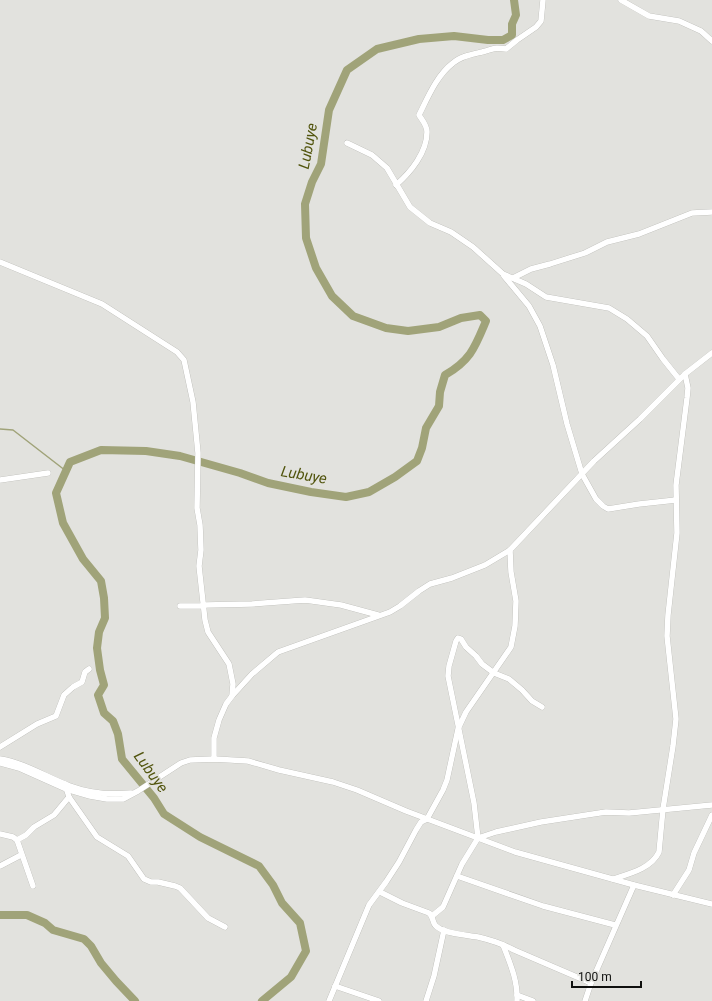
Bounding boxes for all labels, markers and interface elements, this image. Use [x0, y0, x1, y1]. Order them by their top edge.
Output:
water label: Lubuye [295, 121, 321, 170]
water label: Lubuye [280, 462, 329, 488]
water label: Lubuye [130, 748, 172, 796]
scale bar [572, 963, 641, 989]
text: 100 m [578, 970, 612, 984]

